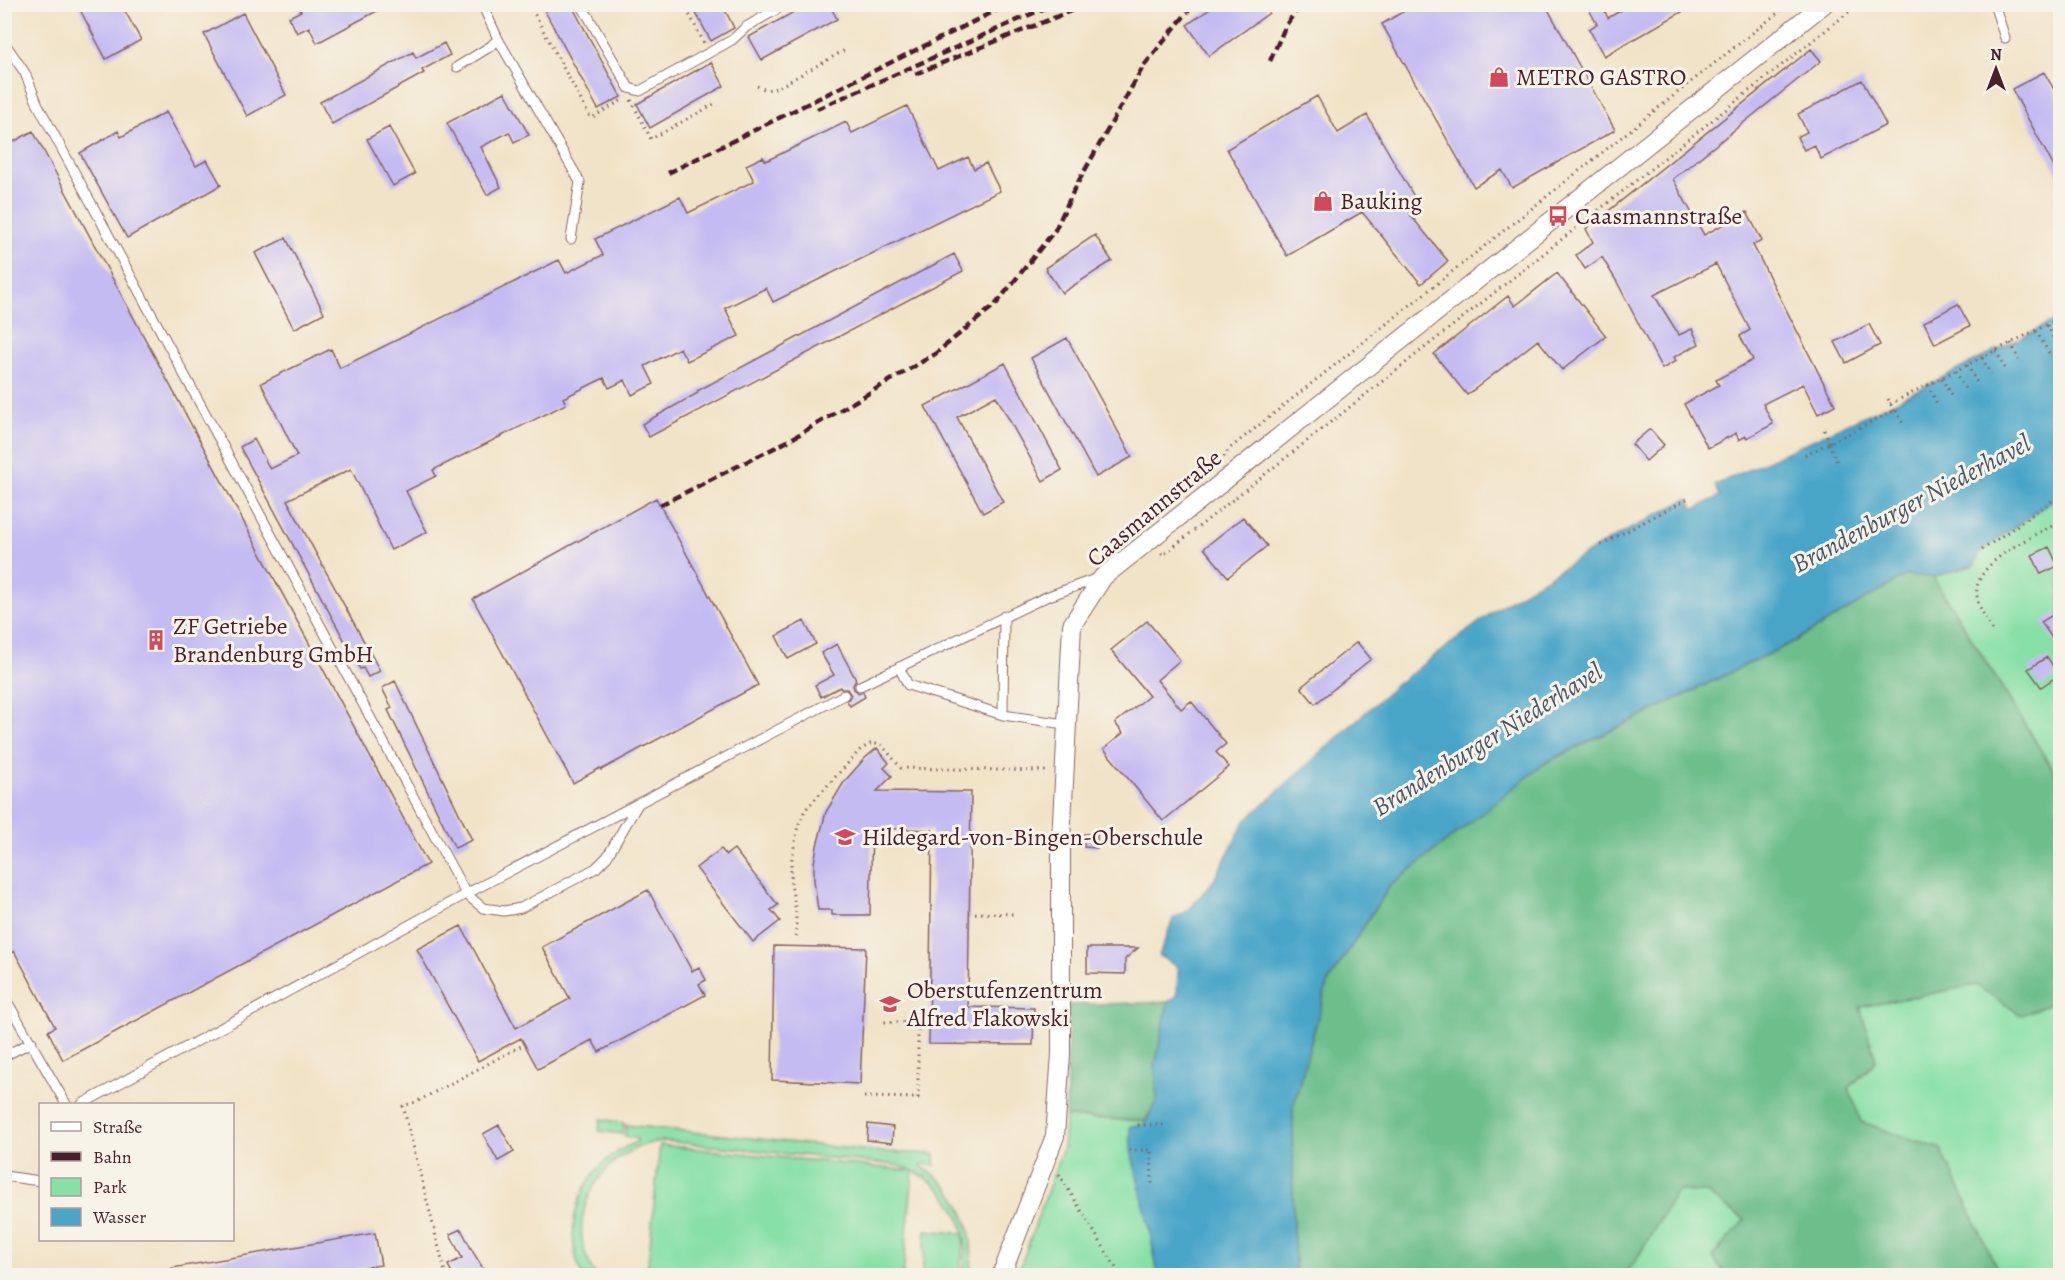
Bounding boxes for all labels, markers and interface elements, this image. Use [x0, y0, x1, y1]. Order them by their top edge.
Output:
north arrow [1966, 39, 2026, 99]
text: N [1990, 44, 2002, 66]
place label: METRO GASTRO [1516, 61, 1686, 93]
shop icon: METRO GASTRO [1487, 65, 1511, 89]
place label: Bauking [1340, 185, 1422, 217]
shop icon: Bauking [1311, 189, 1335, 213]
place label: Caasmannstraße [1575, 200, 1742, 232]
bus stop icon: Caasmannstraße [1546, 204, 1570, 228]
water label: Brandenburger Niederhavel [1786, 425, 2037, 581]
street label: Caasmannstraße [1080, 442, 1228, 574]
place label: ZF Getriebe Brandenburg GmbH [173, 610, 374, 670]
building icon: ZF Getriebe Brandenburg GmbH [144, 628, 168, 652]
water label: Brandenburger Niederhavel [1365, 654, 1610, 825]
place label: Hildegard-von-Bingen-Oberschule [862, 821, 1203, 853]
school or university icon: Hildegard-von-Bingen-Oberschule [833, 825, 857, 849]
place label: Oberstufenzentrum Alfred Flakowski [906, 974, 1103, 1034]
school or university icon: Oberstufenzentrum Alfred Flakowski [878, 992, 902, 1016]
legend [39, 1103, 234, 1241]
text: Straße [93, 1115, 142, 1139]
text: Bahn [93, 1145, 132, 1169]
text: Park [93, 1175, 127, 1199]
text: Wasser [92, 1205, 146, 1229]

